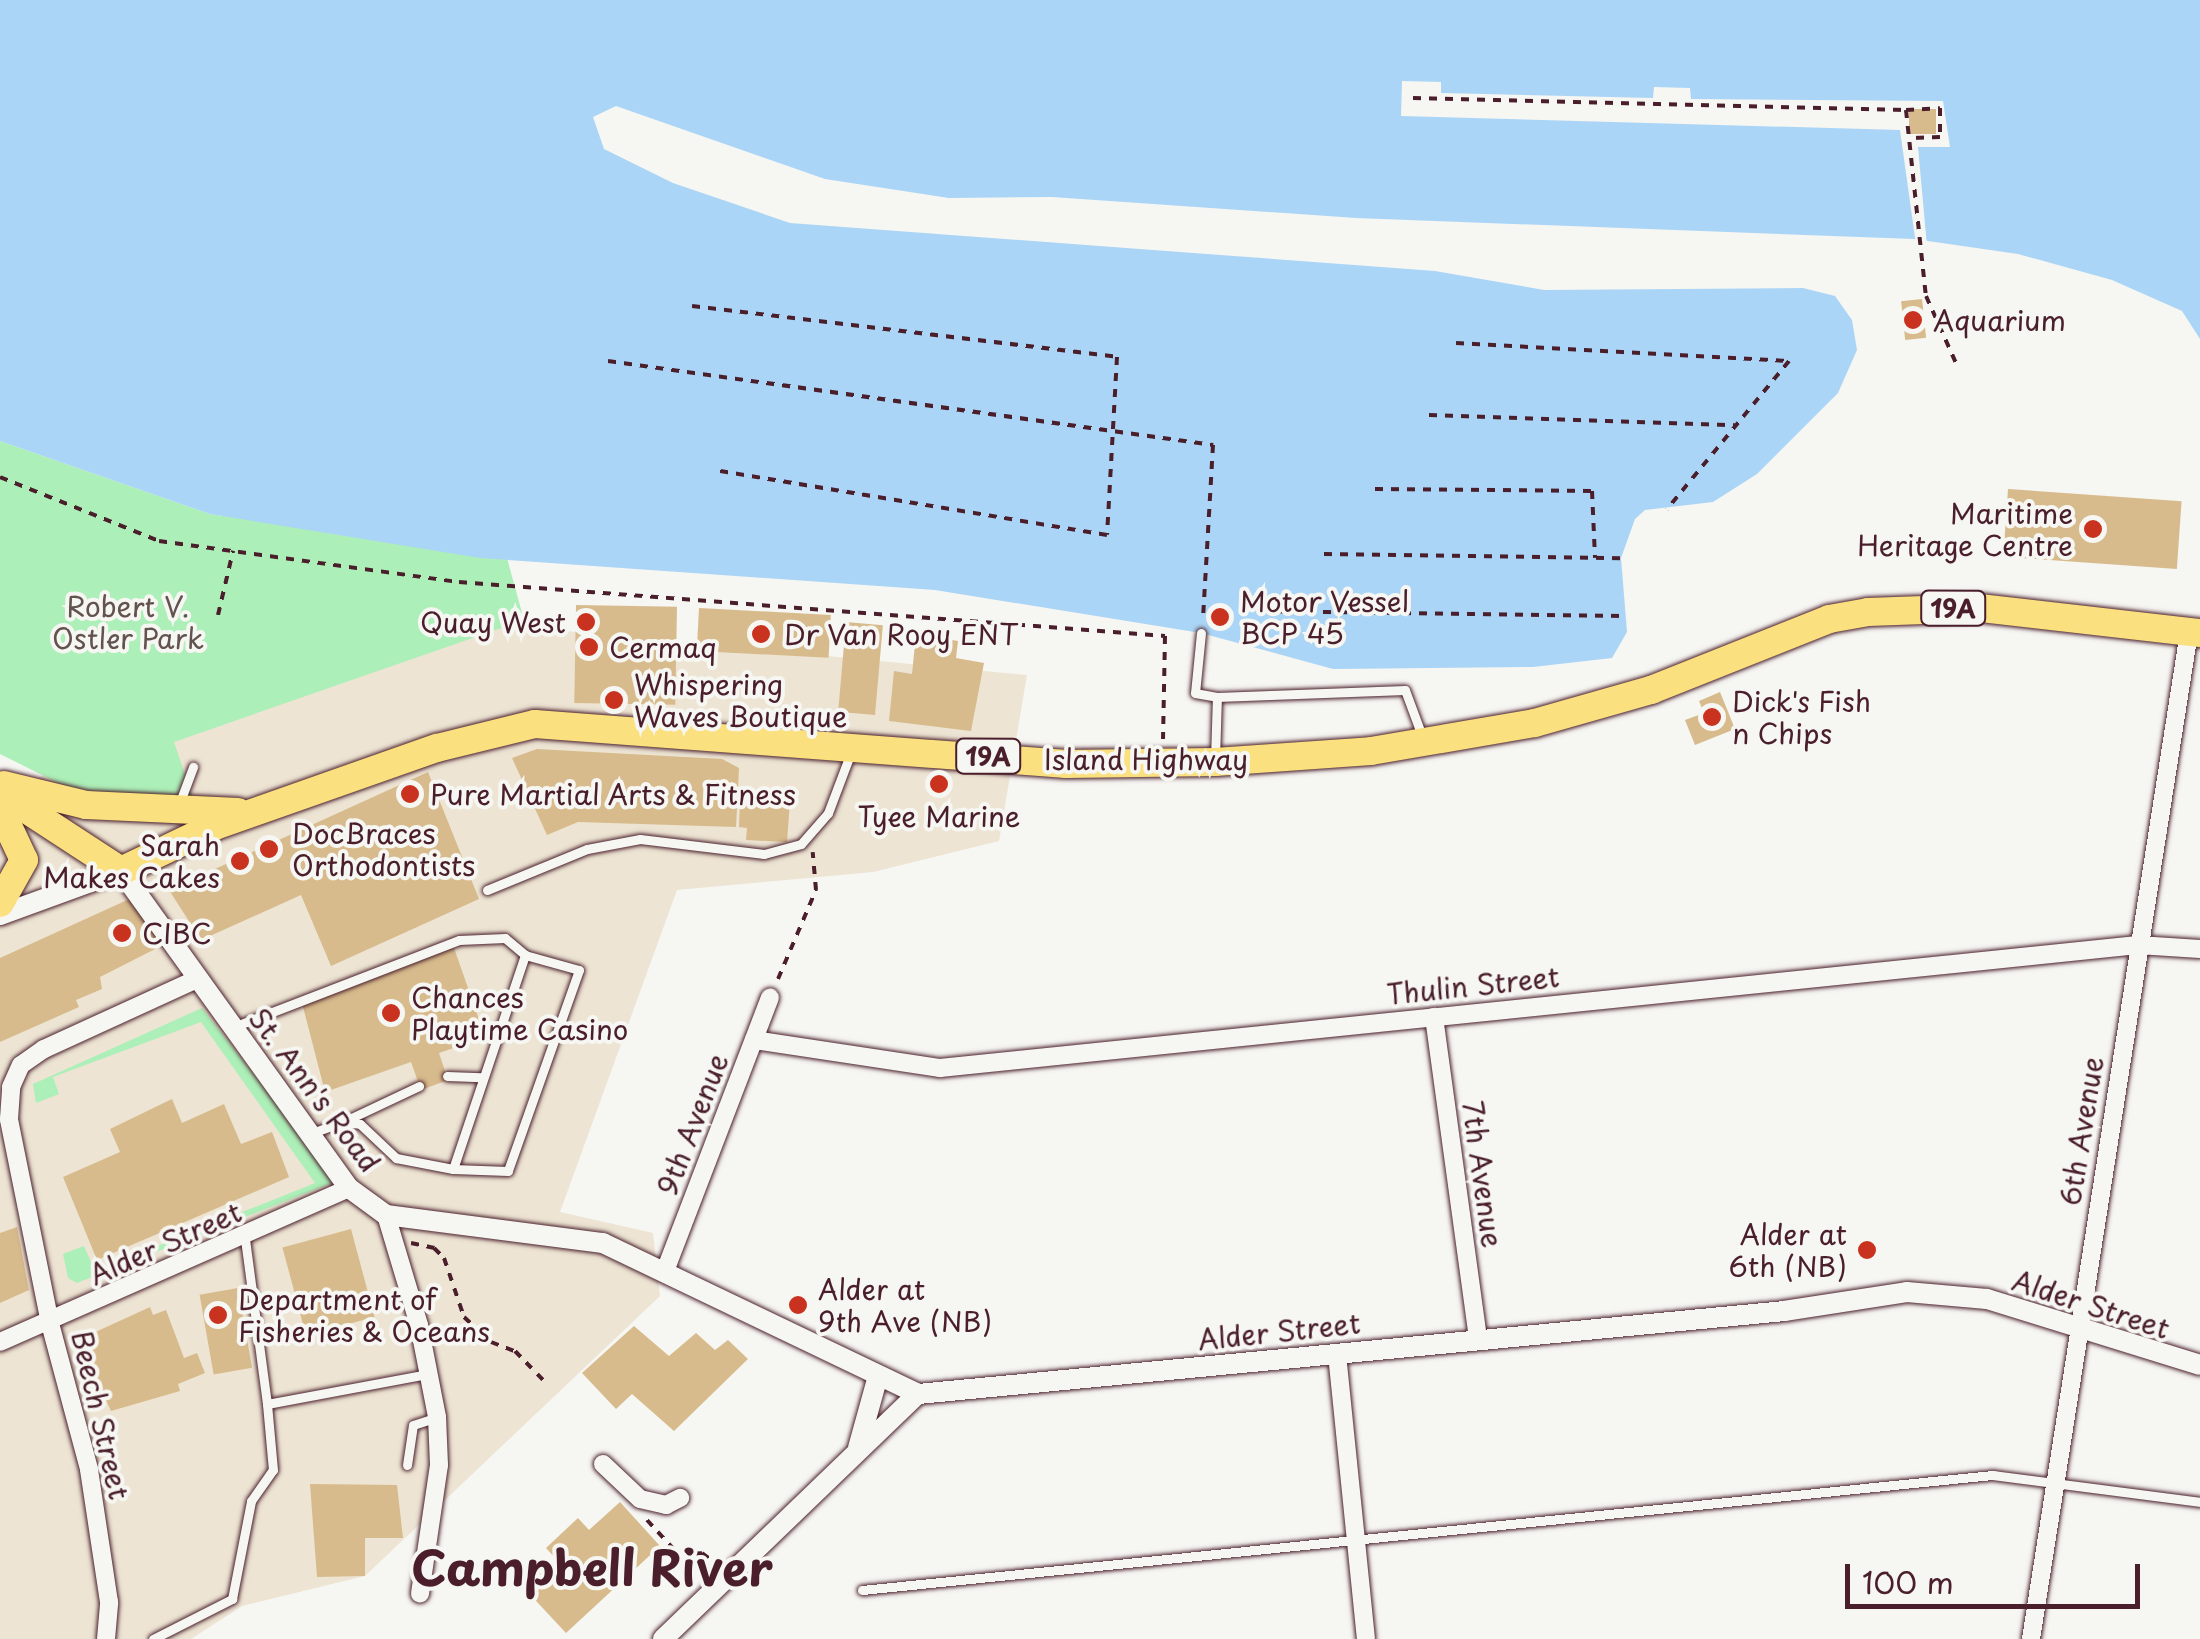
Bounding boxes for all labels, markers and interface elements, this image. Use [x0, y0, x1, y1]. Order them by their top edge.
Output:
place label: Aquarium [1933, 303, 2066, 337]
marker: Aquarium [1902, 309, 1924, 331]
place label: Maritime Heritage Centre [1855, 496, 2073, 562]
marker: Maritime Heritage Centre [2082, 518, 2104, 540]
place label: Motor Vessel BCP 45 [1240, 584, 1410, 650]
road number: 19A [1918, 588, 1988, 628]
park label: Robert V. Ostler Park [51, 589, 205, 655]
place label: Quay West [419, 605, 566, 639]
marker: Motor Vessel BCP 45 [1209, 606, 1231, 628]
marker: Quay West [575, 611, 597, 633]
place label: Dr Van Rooy ENT [784, 617, 1021, 651]
marker: Dr Van Rooy ENT [748, 621, 774, 647]
place label: Cermaq [609, 630, 717, 664]
marker: Cermaq [578, 636, 600, 658]
place label: Whispering Waves Boutique [634, 667, 847, 733]
place label: Dick's Fish n Chips [1732, 684, 1872, 750]
marker: Whispering Waves Boutique [603, 689, 625, 711]
marker: Dick's Fish n Chips [1701, 706, 1723, 728]
road number: 19A [953, 736, 1023, 776]
street label: Island Highway [1043, 742, 1249, 776]
marker: Tyee Marine [928, 773, 950, 795]
place label: Pure Martial Arts & Fitness [430, 777, 799, 811]
marker: Pure Martial Arts & Fitness [399, 783, 421, 805]
place label: Tyee Marine [856, 799, 1022, 833]
place label: DocBraces Orthodontists [292, 816, 475, 882]
place label: Sarah Makes Cakes [40, 828, 220, 894]
marker: DocBraces Orthodontists [256, 836, 282, 862]
marker: Sarah Makes Cakes [229, 850, 251, 872]
place label: CIBC [142, 916, 212, 950]
marker: CIBC [111, 922, 133, 944]
street label: Thulin Street [1384, 959, 1562, 1011]
place label: Chances Playtime Casino [411, 980, 628, 1046]
street label: St. Ann's Road [243, 1002, 387, 1178]
marker: Chances Playtime Casino [380, 1002, 402, 1024]
street label: 9th Avenue [650, 1048, 734, 1200]
street label: 6th Avenue [2052, 1053, 2110, 1209]
street label: 7th Avenue [1456, 1098, 1510, 1250]
street label: Alder Street [83, 1194, 247, 1292]
place label: Alder at 6th (NB) [1727, 1217, 1847, 1283]
marker: Alder at 6th (NB) [1856, 1239, 1878, 1261]
street label: Alder Street [2008, 1263, 2174, 1345]
place label: Alder at 9th Ave (NB) [818, 1272, 993, 1338]
place label: Department of Fisheries & Oceans [238, 1282, 492, 1348]
marker: Alder at 9th Ave (NB) [787, 1294, 809, 1316]
marker: Department of Fisheries & Oceans [207, 1304, 229, 1326]
street label: Alder Street [1196, 1306, 1362, 1356]
street label: Beech Street [65, 1328, 137, 1502]
district label: Campbell River [410, 1538, 774, 1596]
scale bar [1850, 1544, 2145, 1606]
text: 100 m [1862, 1559, 1954, 1604]

